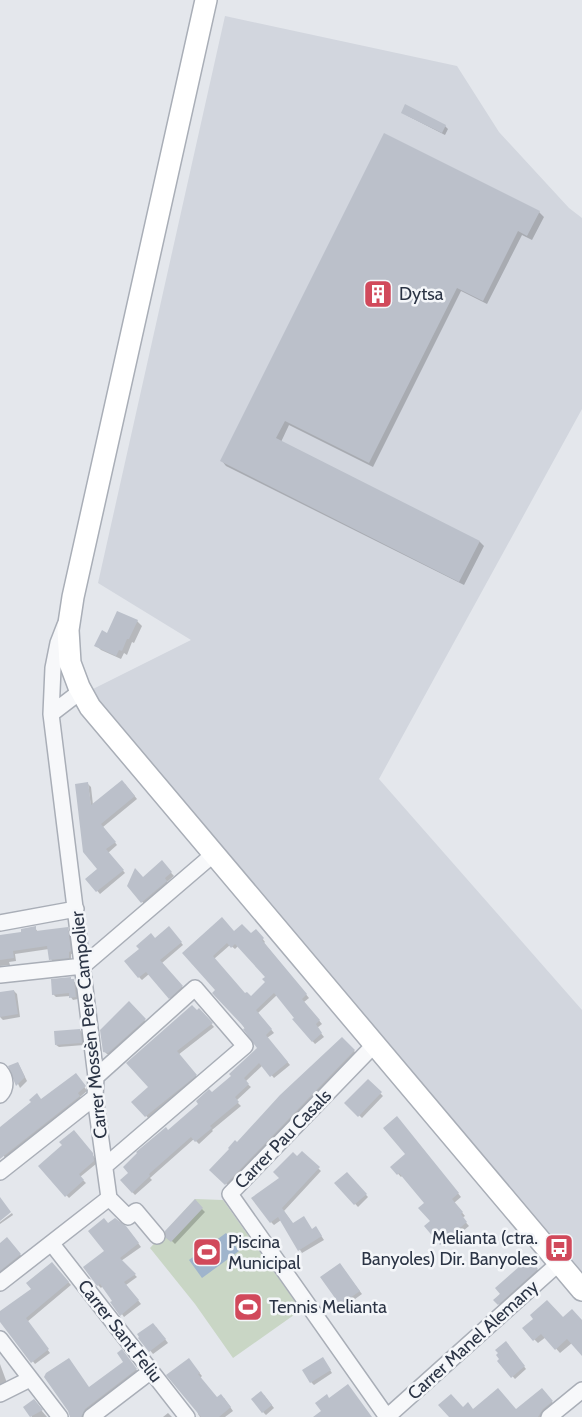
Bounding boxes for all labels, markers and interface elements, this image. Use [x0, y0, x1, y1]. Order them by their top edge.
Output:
building icon: Dytsa [362, 278, 394, 310]
place label: Dytsa [399, 283, 444, 305]
street label: Carrer Mossèn Pere Campolier [66, 910, 112, 1140]
street label: Carrer Pau Casals [230, 1085, 336, 1193]
place label: Melianta (ctra. Banyoles) Dir. Banyoles [361, 1227, 538, 1270]
place label: Piscina Municipal [228, 1231, 301, 1274]
bus stop icon: Melianta (ctra. Banyoles) Dir. Banyoles [543, 1232, 575, 1264]
sports icon: Piscina Municipal [191, 1236, 223, 1268]
street label: Carrer Sant Feliu [73, 1275, 167, 1387]
street label: Carrer Manel Alemany [403, 1276, 543, 1404]
sports icon: Tennis Melianta [232, 1291, 264, 1323]
place label: Tennis Melianta [269, 1296, 387, 1318]

